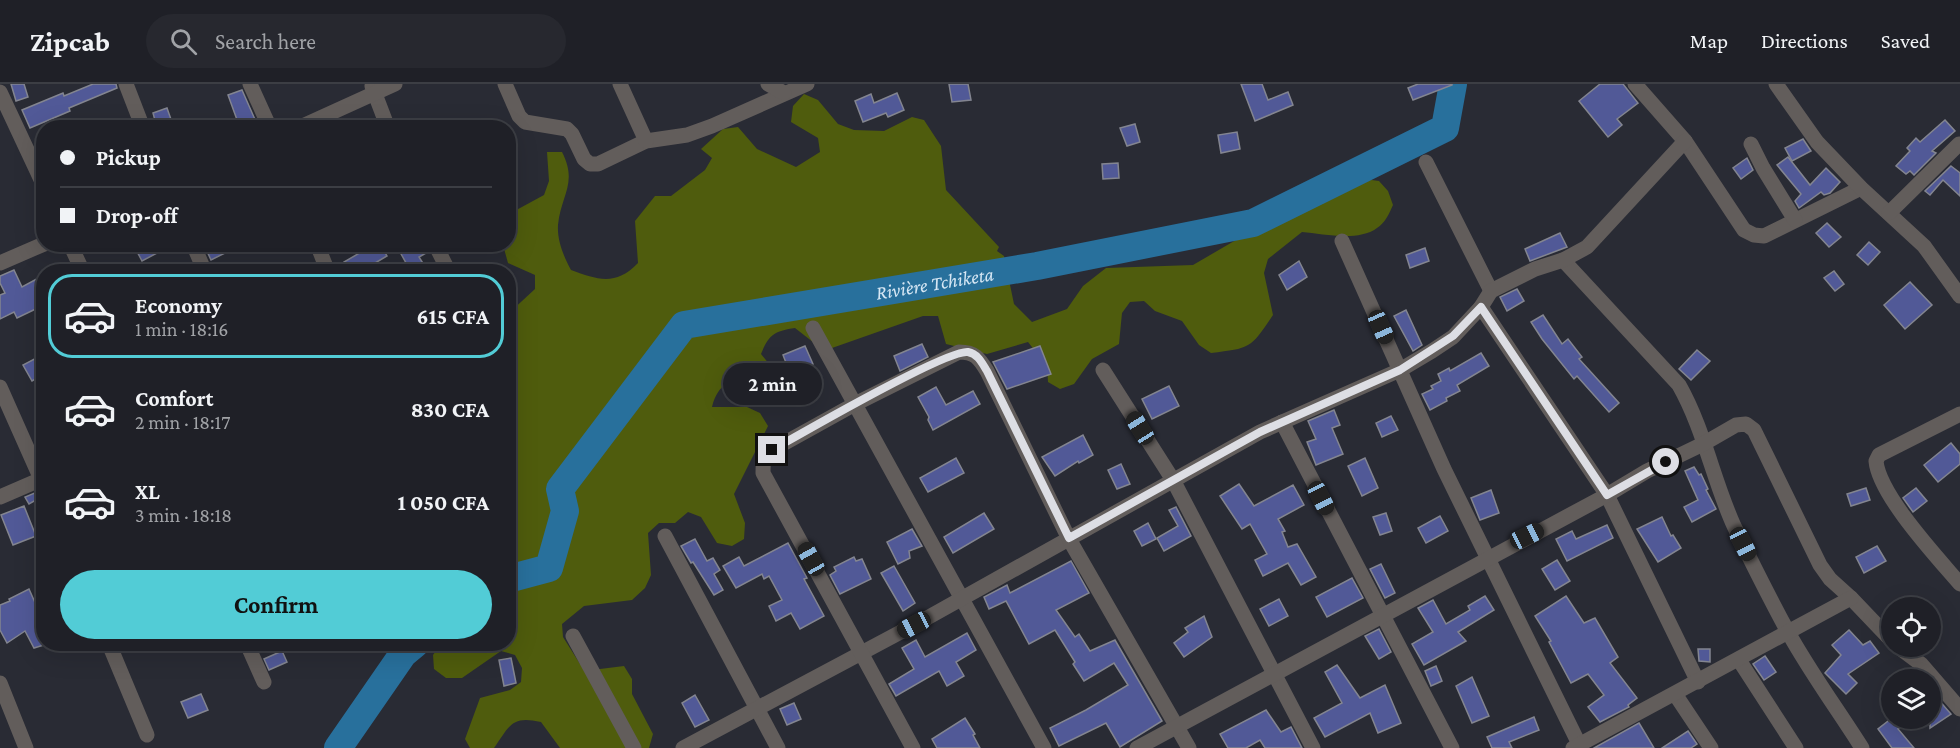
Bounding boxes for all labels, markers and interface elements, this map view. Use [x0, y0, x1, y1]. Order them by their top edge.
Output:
search box [146, 14, 566, 68]
icon: search [167, 25, 200, 58]
text: Zipcab [30, 26, 110, 57]
text: Search here [215, 29, 316, 54]
text: Map [1690, 29, 1728, 53]
text: Directions [1761, 29, 1848, 53]
text: Saved [1881, 29, 1930, 53]
text: Pickup [96, 145, 161, 170]
text: Drop-off [96, 203, 178, 228]
water label: Rivière Tchiketa [874, 262, 995, 304]
icon: car [63, 289, 117, 343]
text: Economy [135, 293, 222, 318]
text: 615 CFA [416, 304, 489, 329]
car [1365, 307, 1397, 347]
text: 1 min · 18:16 [135, 318, 229, 340]
callout: 2 min [722, 363, 822, 405]
text: 2 min [748, 373, 797, 395]
icon: car [63, 382, 117, 436]
text: Comfort [135, 386, 213, 411]
text: 830 CFA [411, 397, 489, 422]
car [1123, 408, 1157, 448]
text: 2 min · 18:17 [135, 411, 230, 433]
route end [758, 436, 785, 463]
route start [1652, 448, 1679, 475]
icon: car [63, 475, 117, 529]
car [1305, 478, 1337, 518]
text: XL [135, 479, 160, 504]
text: 1 050 CFA [397, 490, 489, 515]
text: 3 min · 18:18 [135, 504, 232, 526]
car [1507, 520, 1547, 552]
car [1727, 524, 1759, 564]
car [794, 539, 828, 579]
button: Confirm [60, 570, 492, 639]
map controls [1881, 597, 1941, 729]
button: locate [1881, 597, 1941, 657]
car [894, 609, 934, 641]
button: layers [1881, 669, 1941, 729]

